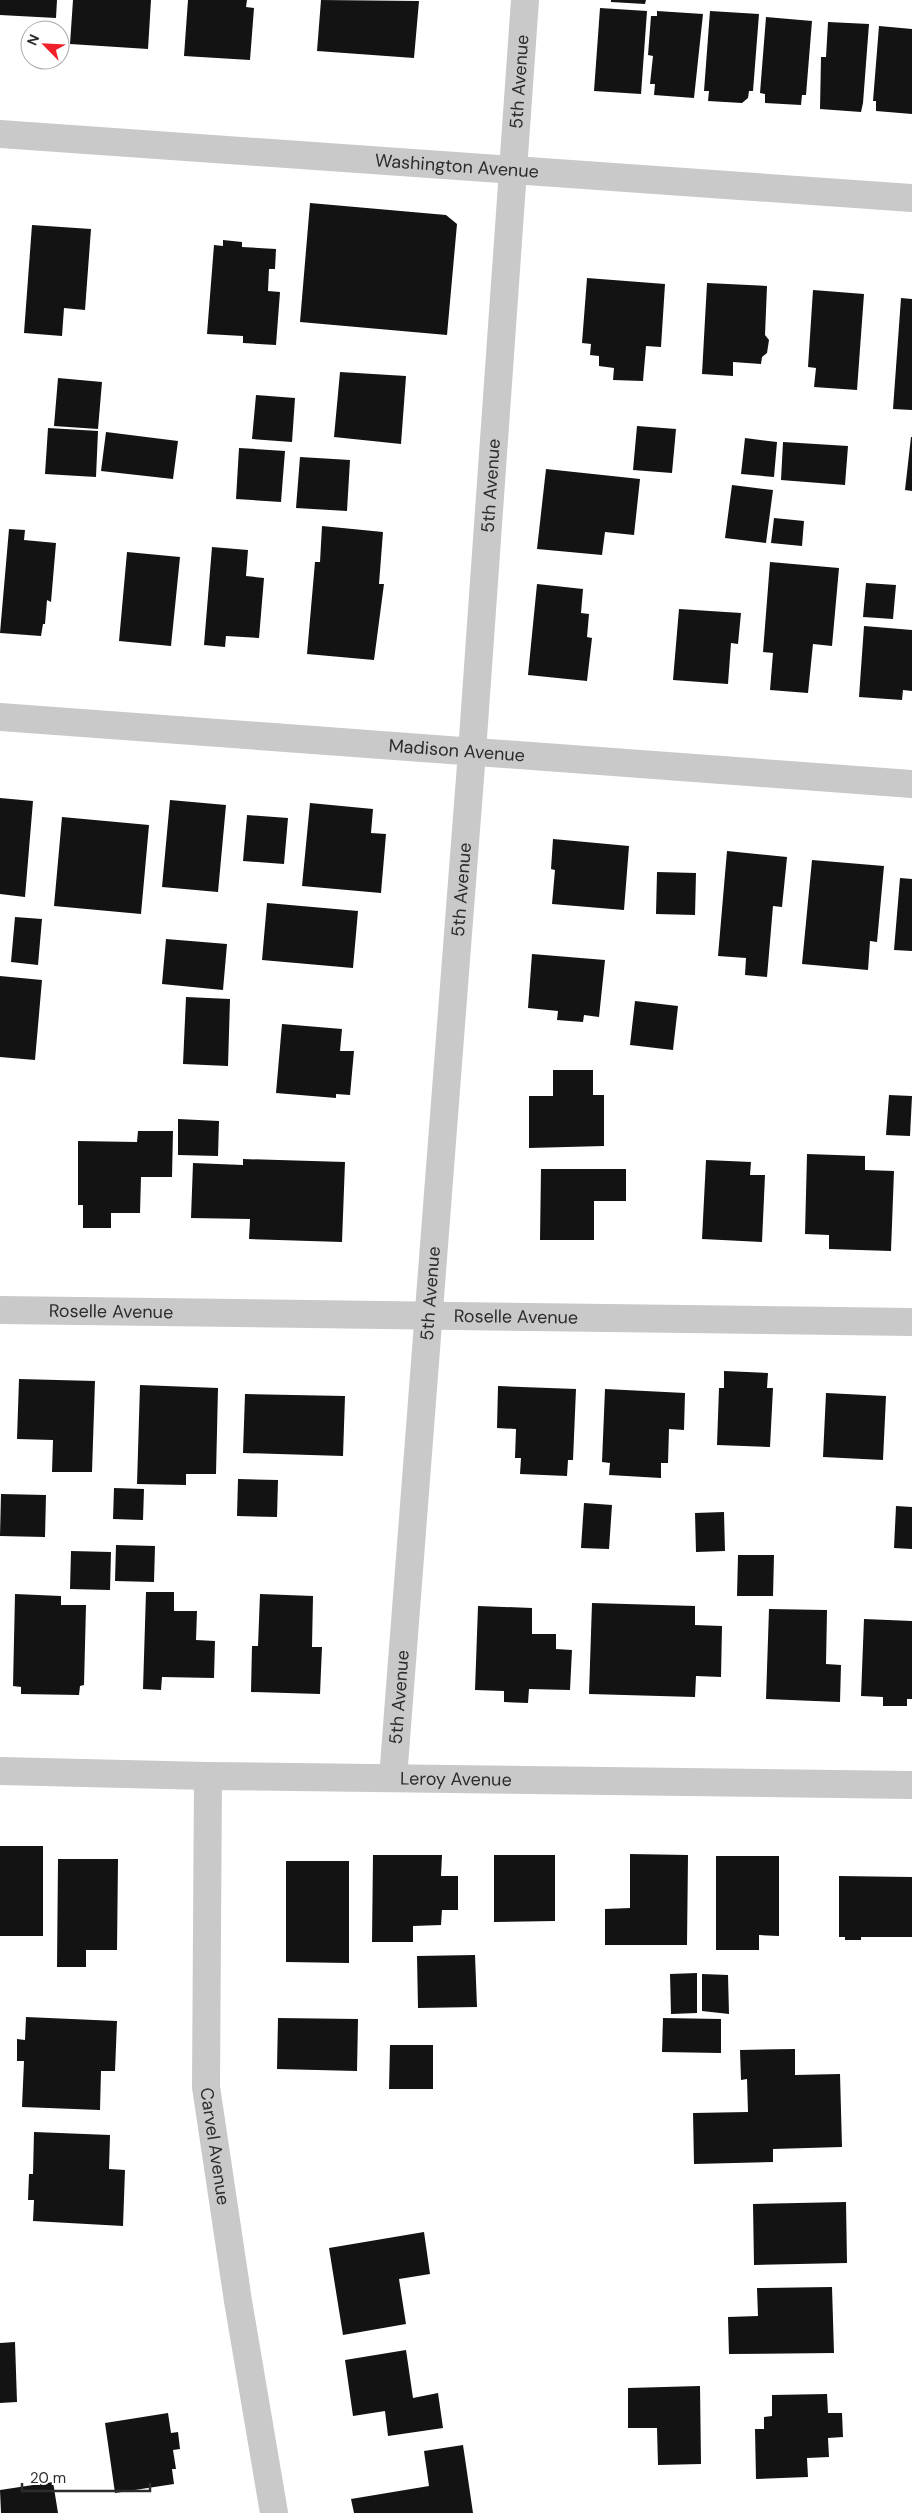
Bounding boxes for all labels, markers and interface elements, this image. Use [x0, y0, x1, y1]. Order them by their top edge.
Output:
north arrow [20, 20, 70, 70]
text: N [23, 31, 43, 48]
street label: 5th Avenue [504, 34, 535, 130]
street label: Washington Avenue [374, 148, 540, 184]
street label: 5th Avenue [475, 438, 506, 534]
street label: Madison Avenue [388, 734, 526, 768]
street label: 5th Avenue [446, 842, 477, 938]
street label: 5th Avenue [415, 1245, 446, 1341]
street label: Roselle Avenue [49, 1299, 173, 1324]
street label: Roselle Avenue [454, 1304, 578, 1330]
street label: 5th Avenue [384, 1649, 415, 1745]
street label: Leroy Avenue [400, 1766, 512, 1792]
street label: Carvel Avenue [194, 2086, 236, 2207]
scale bar [22, 2460, 150, 2492]
text: 20 m [30, 2468, 66, 2488]

